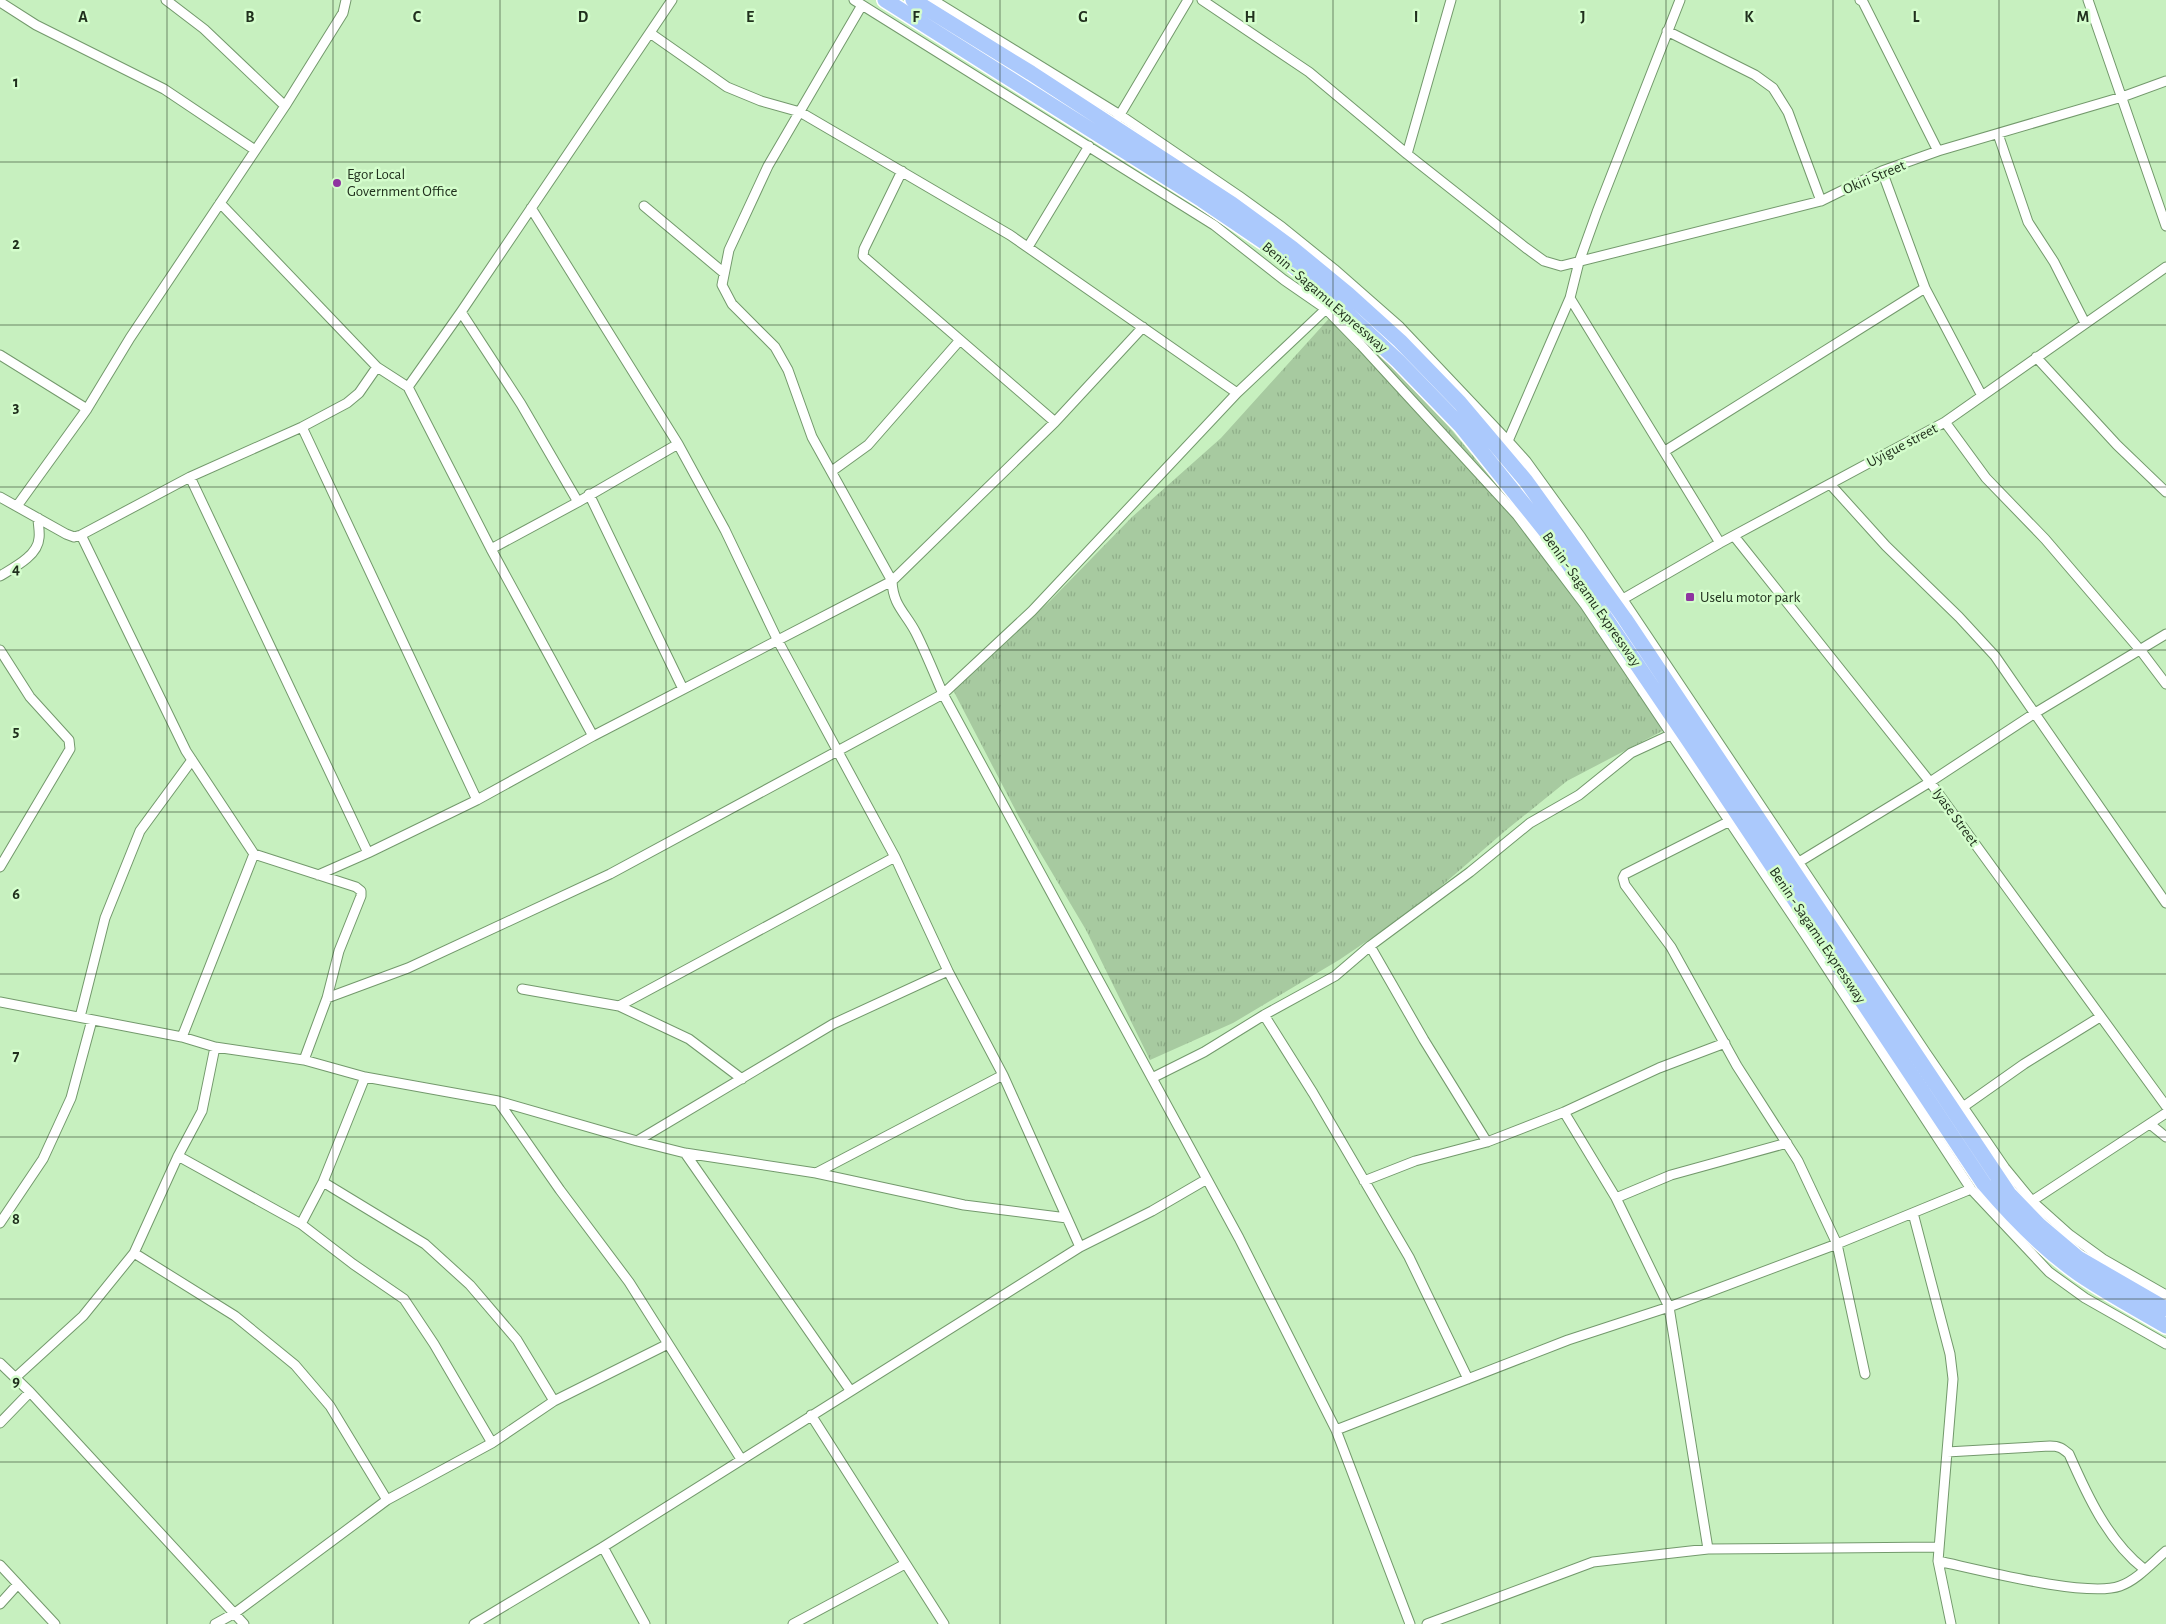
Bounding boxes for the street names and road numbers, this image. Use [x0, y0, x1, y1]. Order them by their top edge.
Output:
street label: Okiri Street [1841, 158, 1908, 197]
street label: Benin - Sagamu Expressway [1259, 239, 1391, 356]
street label: Uyigue street [1864, 421, 1940, 470]
street label: Benin - Sagamu Expressway [1539, 529, 1644, 670]
street label: Iyase Street [1930, 786, 1981, 849]
street label: Benin - Sagamu Expressway [1767, 865, 1869, 1006]

